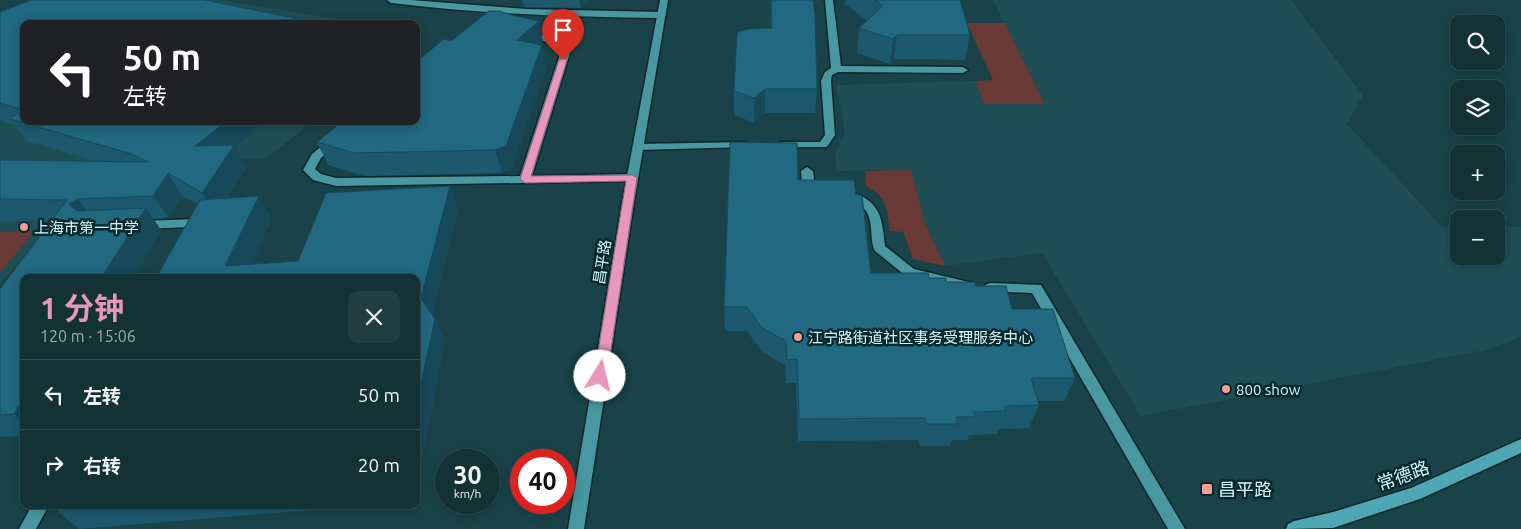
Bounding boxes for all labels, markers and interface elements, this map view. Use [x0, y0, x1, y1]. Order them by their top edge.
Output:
pin [542, 9, 584, 60]
map controls [1450, 15, 1505, 265]
button: search [1450, 15, 1505, 70]
icon: arrive [549, 16, 577, 44]
text: 50 m [123, 37, 201, 77]
icon: left [40, 40, 105, 105]
button: layers [1450, 80, 1505, 135]
text: 左转 [123, 83, 167, 108]
button: + [1450, 145, 1505, 200]
button: − [1450, 210, 1505, 265]
place label: 上海市第一中学 [34, 219, 139, 236]
marker: 上海市第一中学 [18, 221, 30, 233]
street label: 昌平路 [590, 238, 614, 286]
text: 1 分钟 [40, 291, 124, 325]
button: close [348, 291, 400, 343]
text: 120 m · 15:06 [40, 327, 136, 345]
place label: 江宁路街道社区事务受理服务中心 [808, 329, 1033, 346]
marker: 江宁路街道社区事务受理服务中心 [792, 331, 804, 343]
position arrow [573, 349, 625, 401]
icon: left [40, 381, 68, 409]
place label: 800 show [1236, 381, 1301, 398]
marker: 800 show [1220, 383, 1232, 395]
text: 50 m [358, 384, 400, 406]
text: 左转 [83, 385, 121, 407]
speed limit sign: 40 [510, 449, 575, 514]
icon: right [40, 451, 68, 479]
text: 20 m [358, 454, 400, 476]
text: 右转 [83, 455, 121, 477]
street label: 常德路 [1374, 456, 1432, 494]
text: 30 [453, 461, 482, 489]
place label: 昌平路 [1218, 479, 1272, 499]
marker: 昌平路 [1200, 482, 1214, 496]
text: km/h [454, 487, 481, 500]

